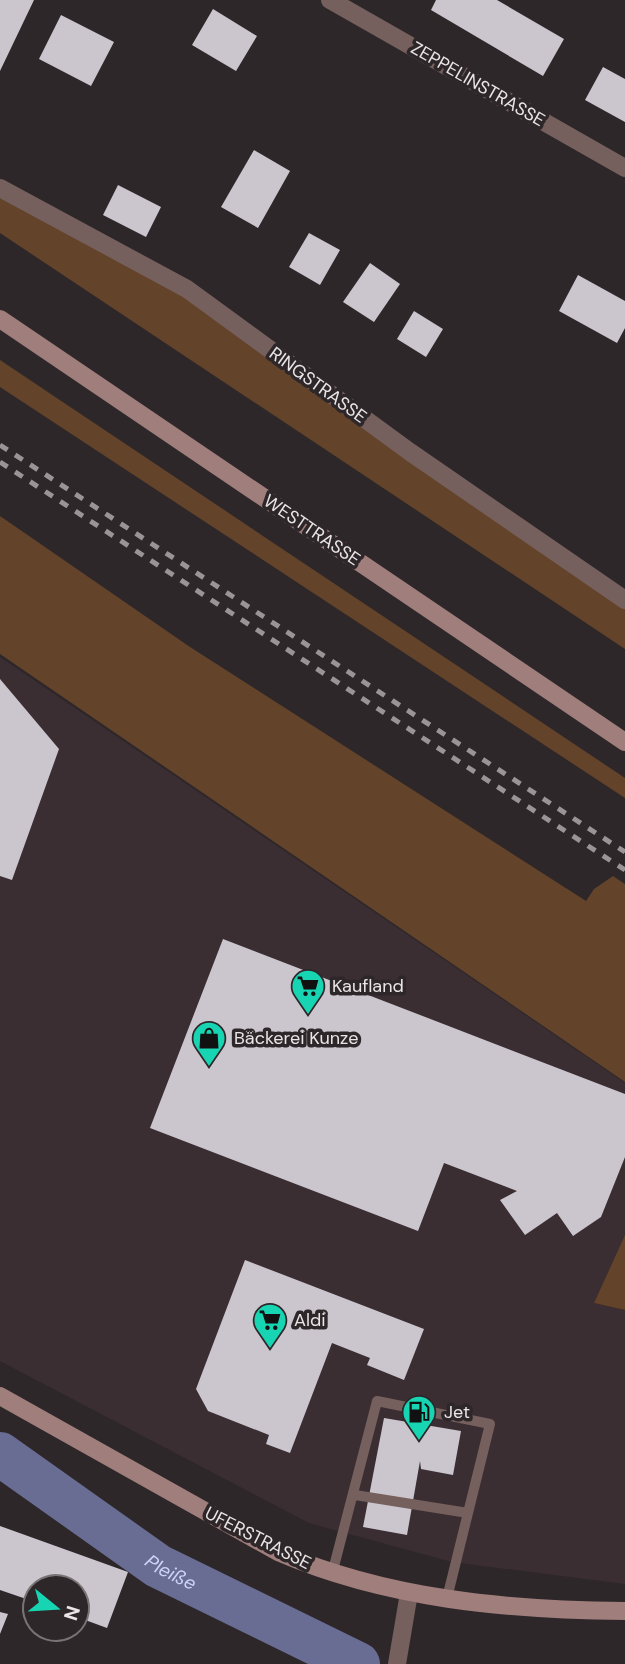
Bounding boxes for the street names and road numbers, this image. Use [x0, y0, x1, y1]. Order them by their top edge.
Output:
street label: ZEPPELINSTRASSE [407, 36, 549, 132]
street label: RINGSTRASSE [264, 342, 372, 428]
street label: WESTTRASSE [259, 489, 365, 571]
street label: UFERSTRASSE [201, 1501, 315, 1575]

